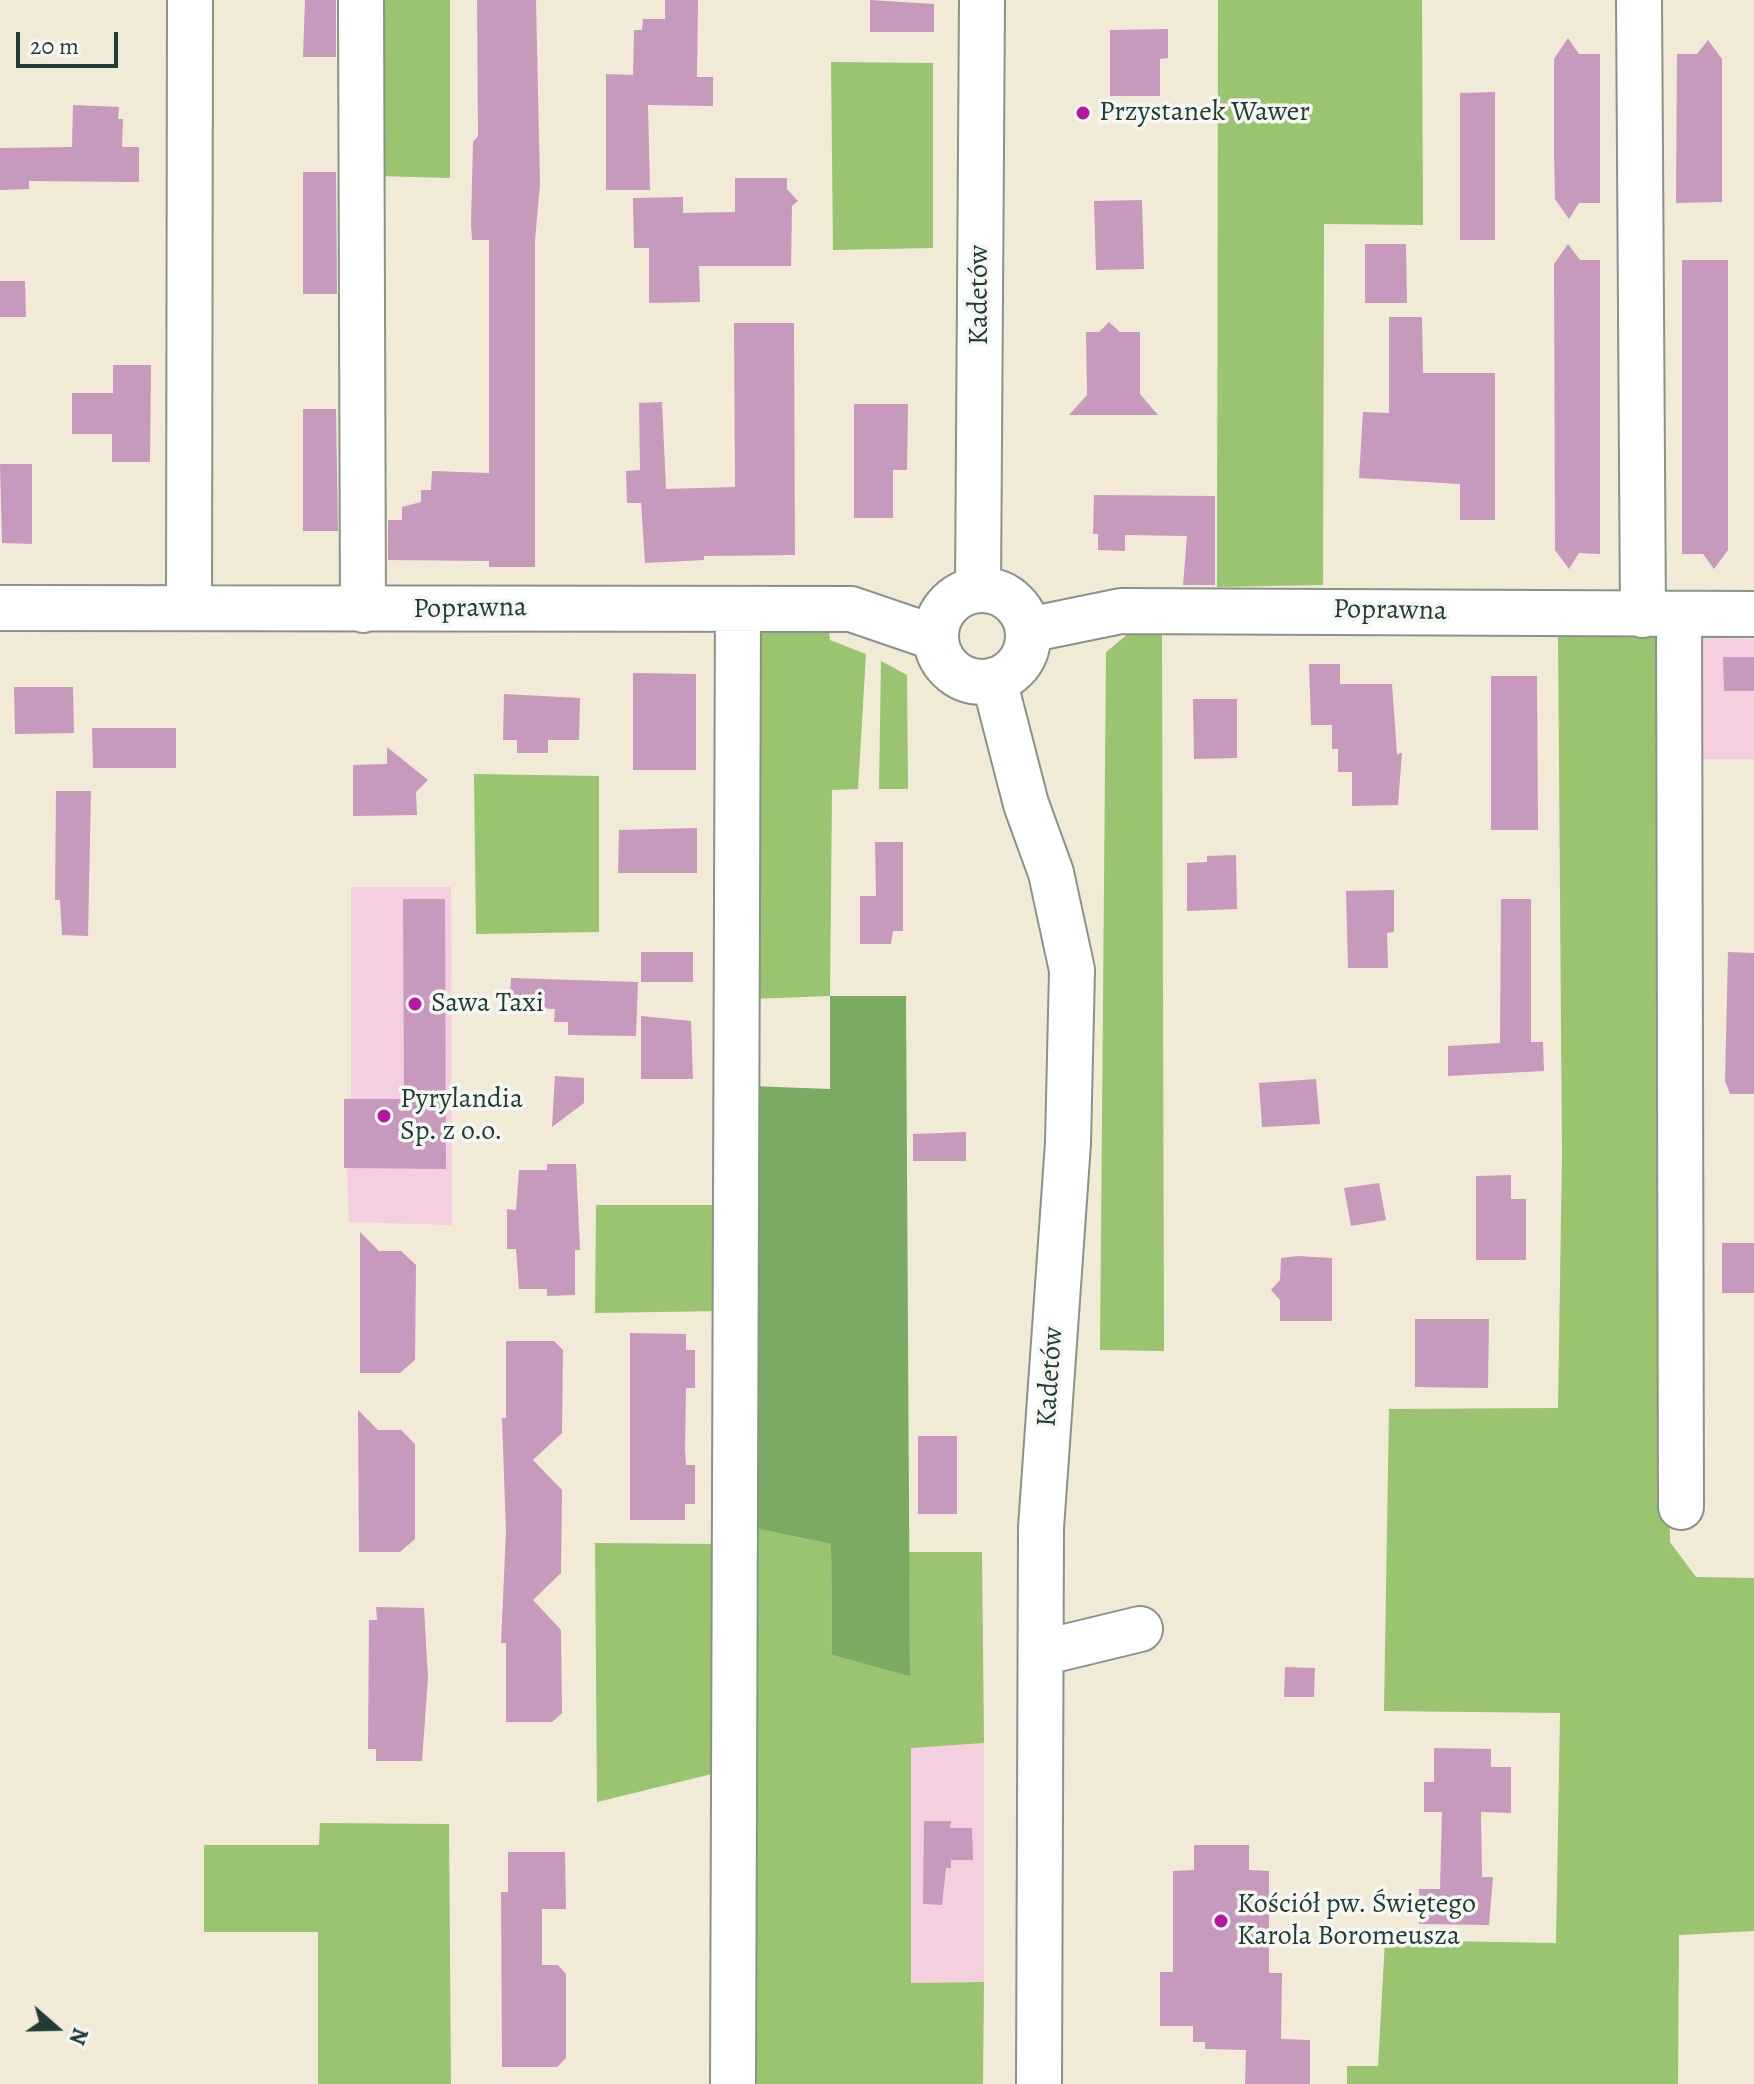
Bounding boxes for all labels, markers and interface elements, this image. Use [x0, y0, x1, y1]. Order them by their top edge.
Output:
scale bar [20, 16, 122, 66]
text: 20 m [30, 30, 79, 62]
place label: Przystanek Wawer [1099, 96, 1310, 130]
marker: Przystanek Wawer [1074, 104, 1092, 122]
street label: Kadetów [963, 245, 997, 345]
street label: Poprawna [413, 591, 527, 627]
street label: Poprawna [1333, 593, 1447, 629]
place label: Sawa Taxi [431, 987, 544, 1021]
marker: Sawa Taxi [406, 995, 424, 1013]
place label: Pyrylandia Sp. z o.o. [400, 1083, 523, 1149]
marker: Pyrylandia Sp. z o.o. [375, 1107, 393, 1125]
street label: Kadetów [1031, 1326, 1071, 1428]
place label: Kościół pw. Świętego Karola Boromeusza [1237, 1888, 1476, 1954]
marker: Kościół pw. Świętego Karola Boromeusza [1212, 1912, 1230, 1930]
north arrow [16, 1988, 96, 2068]
text: N [62, 2024, 95, 2049]

